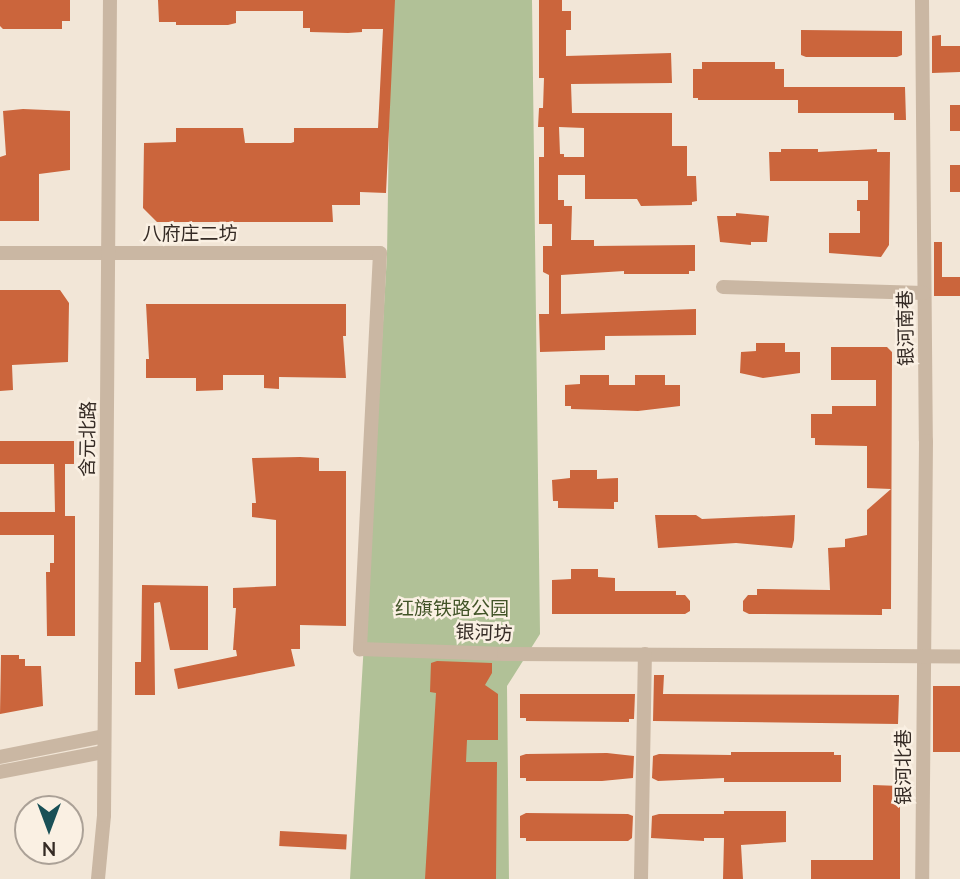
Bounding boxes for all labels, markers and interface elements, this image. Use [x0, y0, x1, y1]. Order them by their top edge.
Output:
street label: 八府庄二坊 [143, 223, 237, 245]
street label: 银河南巷 [894, 290, 918, 366]
street label: 含元北路 [76, 401, 100, 477]
park label: 红旗铁路公园 [395, 598, 509, 620]
street label: 银河坊 [455, 621, 513, 645]
street label: 银河北巷 [893, 729, 915, 805]
north arrow [14, 795, 84, 865]
text: N [42, 837, 56, 861]

